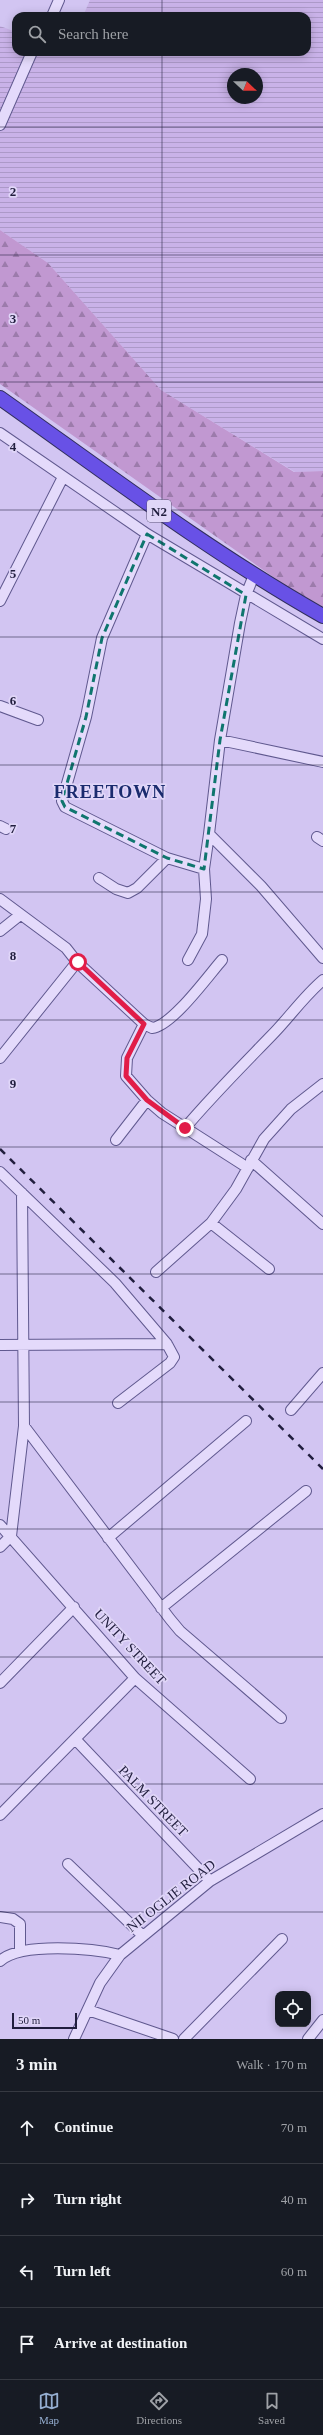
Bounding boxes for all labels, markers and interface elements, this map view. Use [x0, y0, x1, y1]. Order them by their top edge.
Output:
search box [12, 12, 311, 56]
icon: search [26, 23, 48, 45]
text: Search here [58, 26, 128, 42]
north arrow [227, 68, 263, 104]
text: 2 [10, 184, 16, 199]
text: 3 [10, 311, 17, 326]
text: 4 [10, 439, 17, 454]
road number: N2 [147, 500, 171, 522]
text: 5 [10, 566, 17, 581]
text: 6 [10, 693, 17, 708]
district label: FREETOWN [54, 782, 166, 802]
text: 7 [10, 821, 17, 836]
text: 8 [10, 948, 17, 963]
route start [69, 953, 87, 971]
text: 9 [10, 1076, 17, 1091]
route end [176, 1119, 194, 1137]
street label: UNITY STREET [91, 1606, 169, 1688]
street label: PALM STREET [115, 1763, 191, 1840]
street label: NII OGLIE ROAD [124, 1857, 218, 1935]
map controls [275, 1991, 311, 2027]
button: locate [275, 1991, 311, 2027]
scale bar [12, 2011, 77, 2030]
text: 50 m [18, 2014, 40, 2026]
text: 3 min [16, 2055, 57, 2074]
text: Walk · 170 m [236, 2057, 307, 2072]
icon: ahead [16, 2117, 38, 2139]
text: Continue [54, 2119, 113, 2135]
text: 70 m [281, 2120, 307, 2135]
icon: right [16, 2189, 38, 2211]
text: Turn right [54, 2191, 121, 2207]
text: 40 m [281, 2192, 307, 2207]
icon: left [16, 2261, 38, 2283]
text: Turn left [54, 2263, 111, 2279]
text: 60 m [281, 2264, 307, 2279]
icon: arrive [16, 2333, 38, 2355]
text: Arrive at destination [54, 2335, 187, 2351]
tab: Map [38, 2390, 60, 2426]
tab: Directions [136, 2390, 182, 2426]
tab: Saved [258, 2390, 285, 2426]

